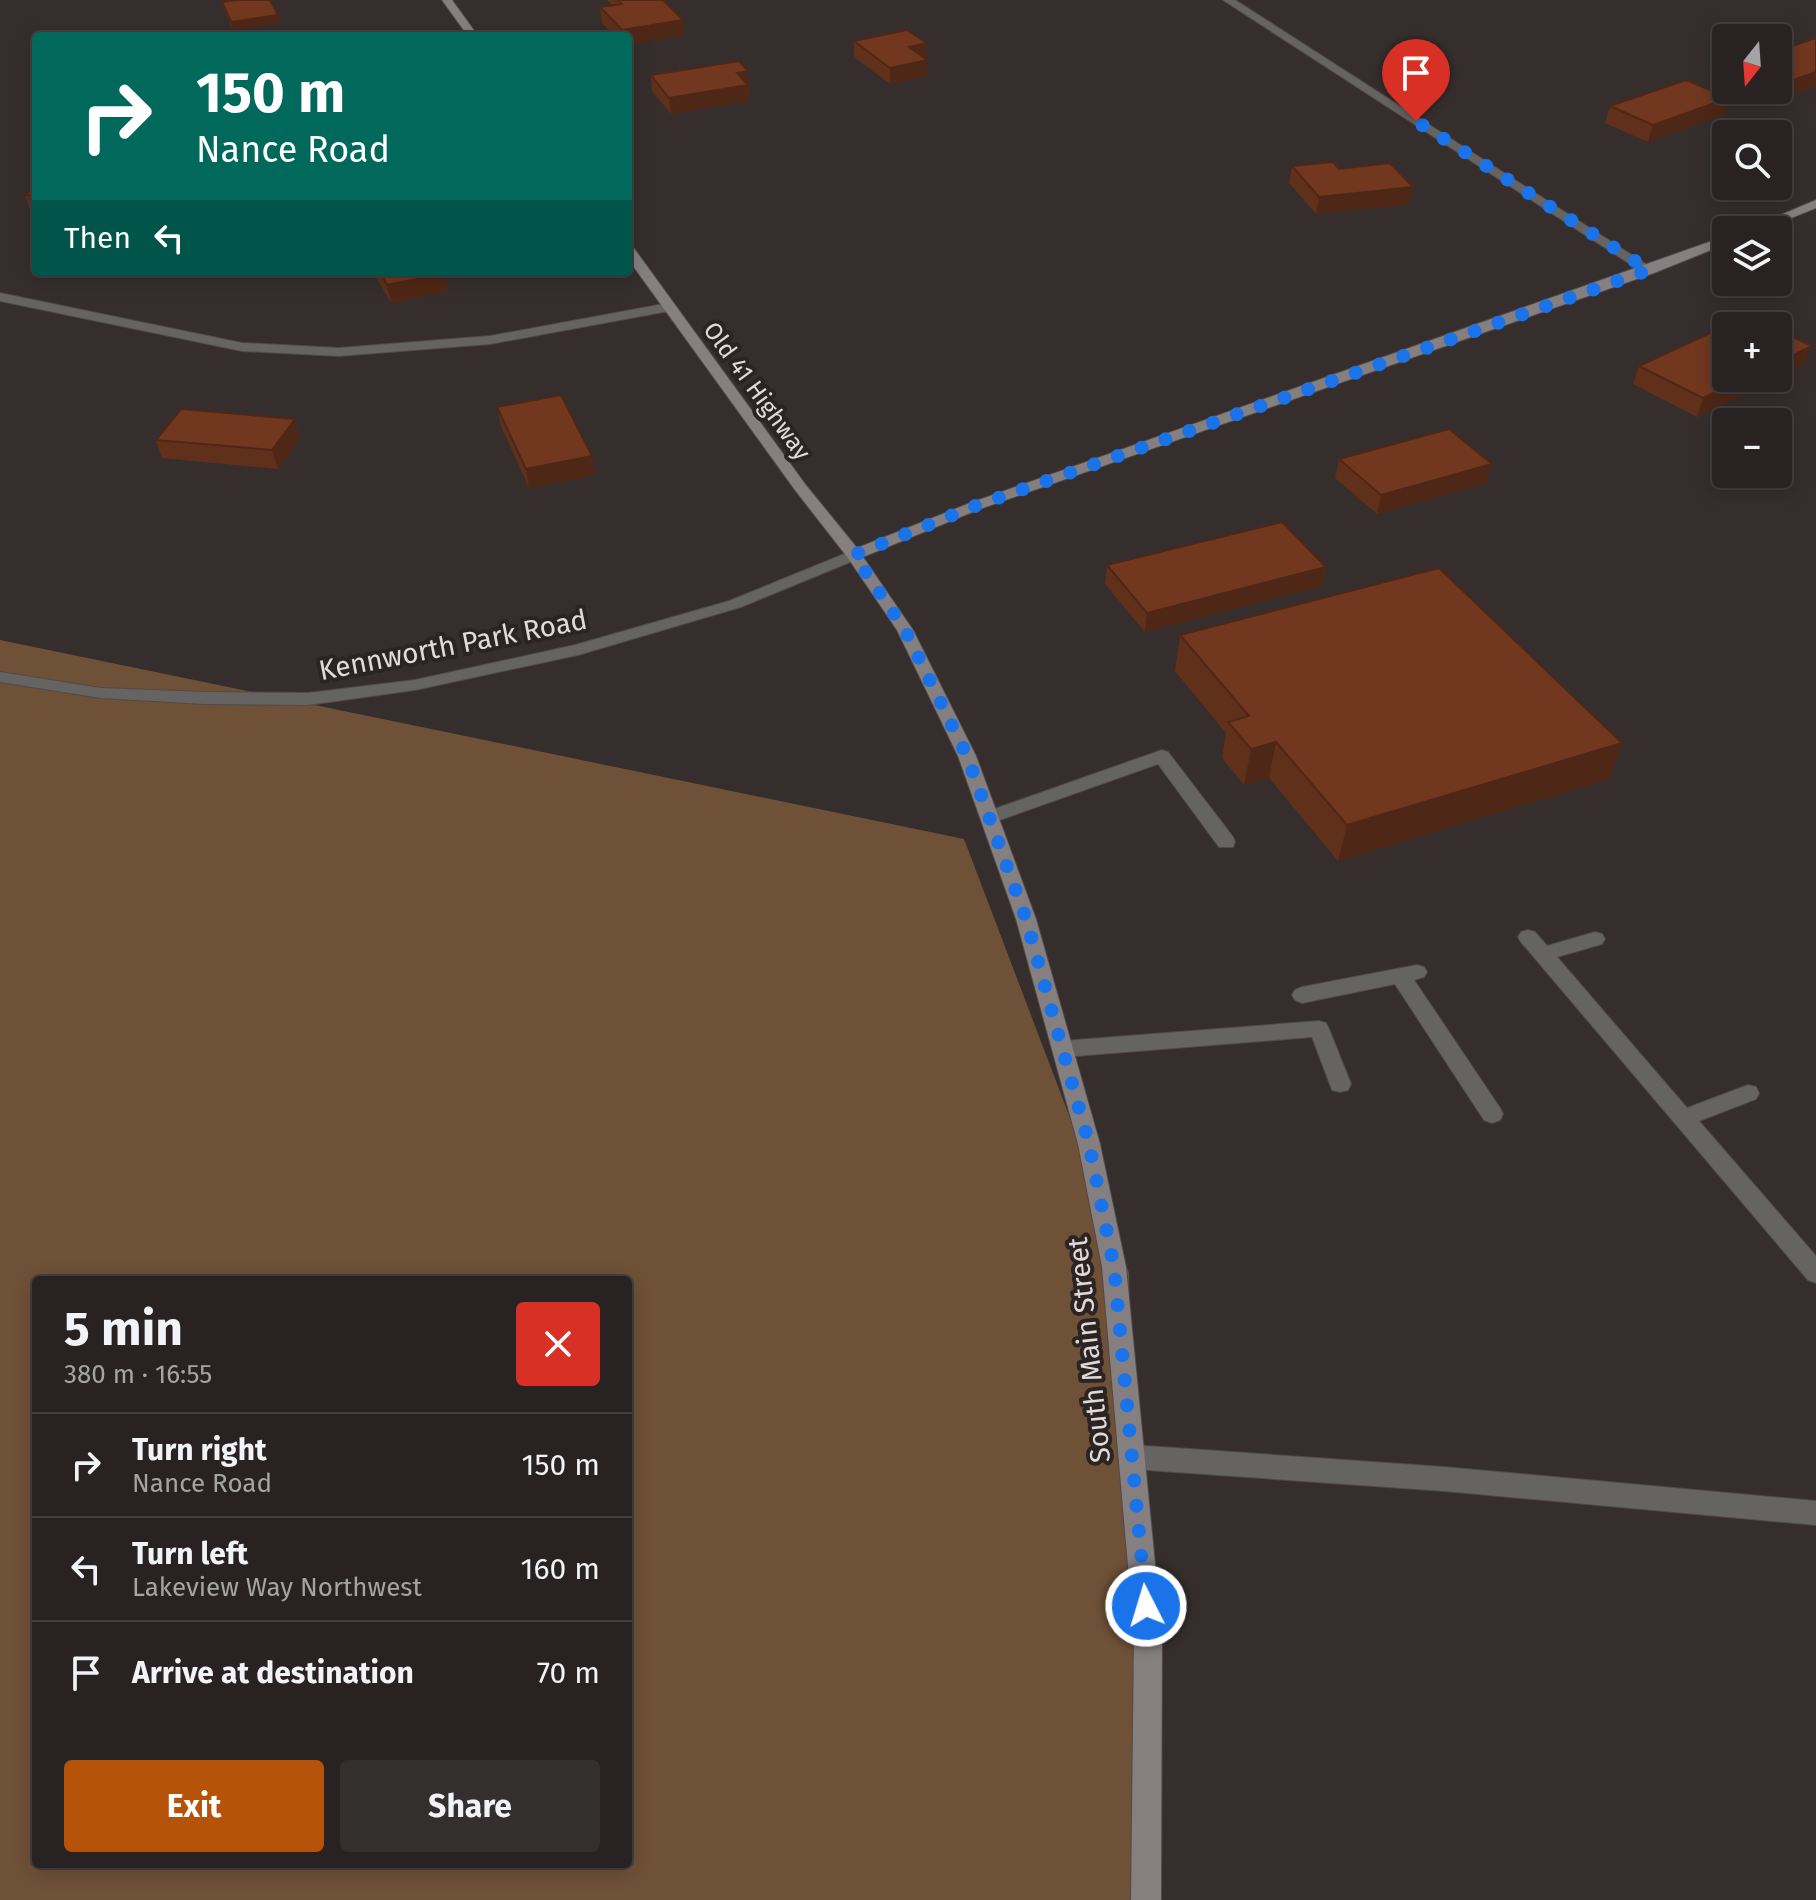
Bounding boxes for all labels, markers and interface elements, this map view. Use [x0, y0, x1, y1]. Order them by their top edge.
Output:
north arrow [1712, 24, 1792, 104]
map controls [1712, 24, 1792, 488]
pin [1382, 39, 1450, 121]
icon: arrive [1394, 51, 1438, 95]
text: 150 m [196, 60, 345, 127]
icon: right [64, 64, 168, 168]
button: search [1712, 120, 1792, 200]
text: Nance Road [196, 128, 390, 172]
icon: left [147, 216, 191, 260]
button: layers [1712, 216, 1792, 296]
text: Then [64, 220, 131, 256]
button: + [1712, 312, 1792, 392]
street label: Old 41 Highway [698, 317, 816, 465]
button: − [1712, 408, 1792, 488]
street label: Kennworth Park Road [316, 603, 590, 687]
street label: South Main Street [1061, 1235, 1117, 1464]
text: 5 min [64, 1300, 183, 1358]
button: close [516, 1302, 600, 1386]
text: 380 m · 16:55 [64, 1359, 212, 1390]
text: Turn right [132, 1432, 267, 1468]
icon: right [64, 1443, 108, 1487]
text: 150 m [522, 1447, 600, 1483]
text: Nance Road [132, 1468, 272, 1499]
text: Turn left [132, 1536, 248, 1572]
icon: left [64, 1547, 108, 1591]
text: 160 m [521, 1551, 600, 1587]
position arrow [1104, 1564, 1188, 1648]
text: Lakeview Way Northwest [132, 1572, 422, 1603]
icon: arrive [64, 1651, 108, 1695]
text: Arrive at destination [132, 1655, 414, 1691]
text: 70 m [537, 1655, 600, 1691]
button: Exit [64, 1760, 324, 1852]
button: Share [340, 1760, 600, 1852]

